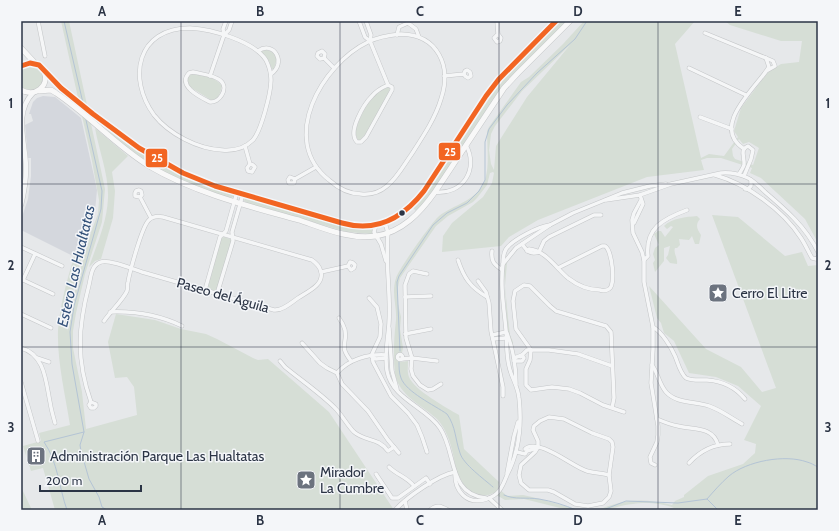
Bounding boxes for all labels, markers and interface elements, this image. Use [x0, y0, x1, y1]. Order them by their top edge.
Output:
text: A [98, 3, 107, 19]
text: B [256, 3, 264, 19]
text: C [416, 3, 424, 19]
text: D [573, 3, 583, 19]
text: E [734, 3, 742, 19]
text: 1 [9, 95, 13, 111]
text: 1 [826, 95, 830, 111]
line badge: 25 [438, 142, 461, 161]
text: 25 [444, 145, 456, 159]
line badge: 25 [145, 148, 168, 168]
text: 25 [151, 151, 163, 165]
water label: Estero Las Hualtatas [53, 203, 99, 329]
unlabelled marker [397, 208, 407, 218]
text: 2 [8, 257, 15, 273]
text: 2 [825, 257, 832, 273]
street label: Paseo del Águila [175, 273, 272, 317]
place icon: Cerro El Litre [707, 282, 729, 304]
place label: Cerro El Litre [732, 284, 807, 302]
text: 3 [7, 419, 15, 435]
text: 3 [824, 419, 832, 435]
building icon: Administración Parque Las Hualtatas [25, 445, 47, 467]
place label: Administración Parque Las Hualtatas [50, 447, 265, 465]
place label: Mirador La Cumbre [320, 463, 384, 497]
scale bar [40, 467, 141, 493]
place icon: Mirador La Cumbre [295, 469, 317, 491]
text: 200 m [46, 473, 82, 488]
text: A [98, 512, 107, 528]
text: B [256, 512, 264, 528]
text: C [416, 512, 424, 528]
text: D [573, 512, 583, 528]
text: E [734, 512, 742, 528]

